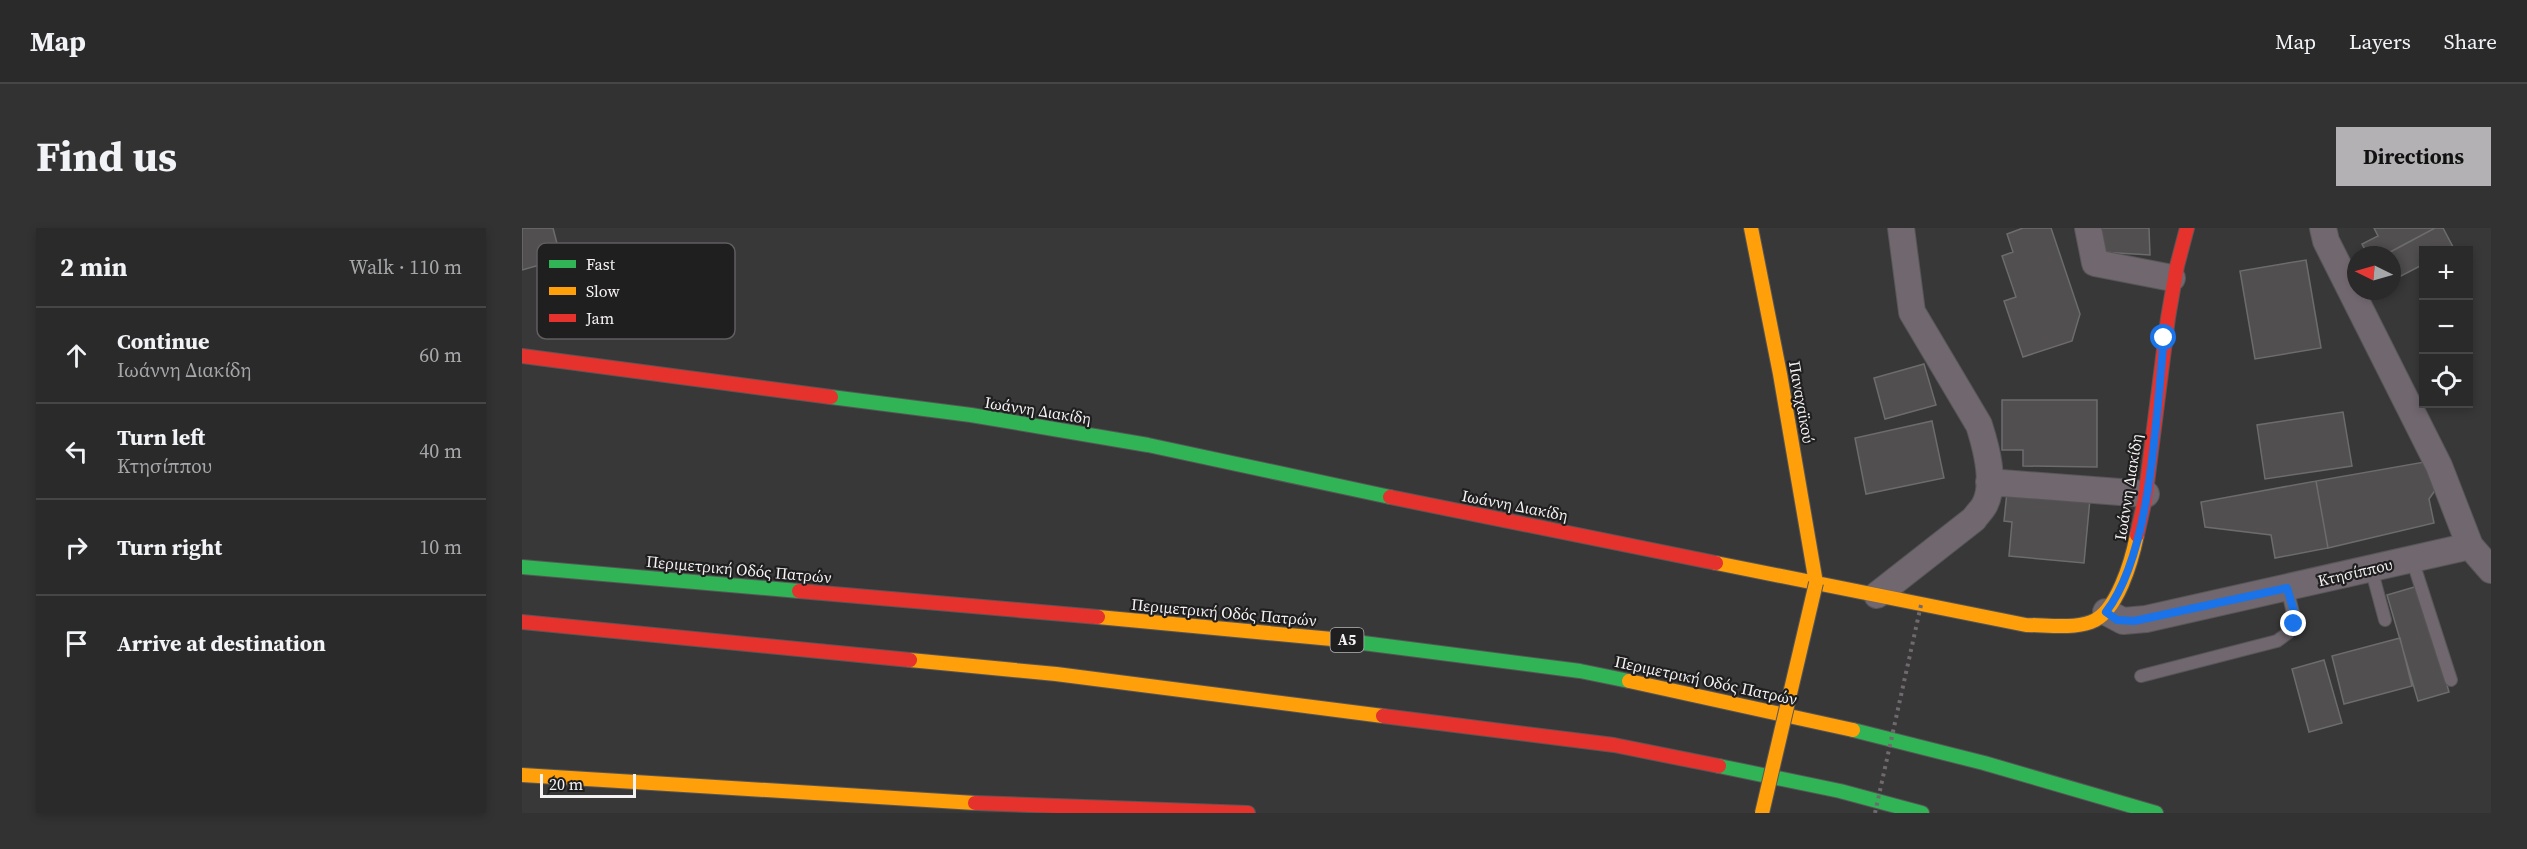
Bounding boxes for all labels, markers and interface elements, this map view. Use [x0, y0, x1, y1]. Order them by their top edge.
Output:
text: Map [30, 22, 86, 60]
text: Map [2275, 27, 2316, 56]
text: Layers [2349, 27, 2411, 56]
text: Share [2444, 27, 2497, 56]
text: Find us [36, 127, 177, 185]
button: Directions [2336, 127, 2491, 186]
legend [537, 243, 735, 339]
north arrow [2347, 246, 2401, 300]
map controls [2419, 246, 2473, 408]
button: + [2419, 246, 2473, 300]
text: 2 min [60, 249, 127, 285]
text: Walk · 110 m [349, 253, 462, 281]
text: Fast [586, 253, 616, 275]
text: Slow [586, 280, 621, 302]
button: − [2419, 300, 2473, 354]
text: Jam [585, 307, 614, 329]
route start [2150, 324, 2176, 350]
text: Continue [117, 326, 210, 356]
icon: ahead [60, 339, 93, 372]
text: 60 m [419, 341, 462, 369]
button: locate [2419, 354, 2473, 408]
text: Ιωάννη Διακίδη [117, 356, 251, 384]
street label: Παναχαϊκού [1784, 359, 1820, 445]
street label: Ιωάννη Διακίδη [983, 391, 1093, 429]
text: Turn left [117, 422, 205, 452]
street label: Ιωάννη Διακίδη [2109, 432, 2147, 542]
icon: left [60, 435, 93, 468]
text: 40 m [419, 437, 462, 465]
text: Κτησίππου [117, 452, 212, 480]
street label: Ιωάννη Διακίδη [1460, 484, 1570, 526]
icon: right [60, 531, 93, 564]
text: Turn right [117, 532, 222, 562]
text: 10 m [419, 533, 462, 561]
street label: Περιμετρική Οδός Πατρών [645, 550, 833, 588]
street label: Κτησίππου [2315, 553, 2395, 591]
street label: Περιμετρική Οδός Πατρών [1130, 593, 1318, 631]
route end [2280, 610, 2306, 636]
icon: arrive [60, 627, 93, 660]
text: Arrive at destination [117, 628, 326, 658]
road number: Α5 [1330, 628, 1364, 652]
street label: Περιμετρική Οδός Πατρών [1613, 650, 1799, 710]
scale bar [540, 771, 636, 798]
text: 20 m [549, 773, 583, 795]

